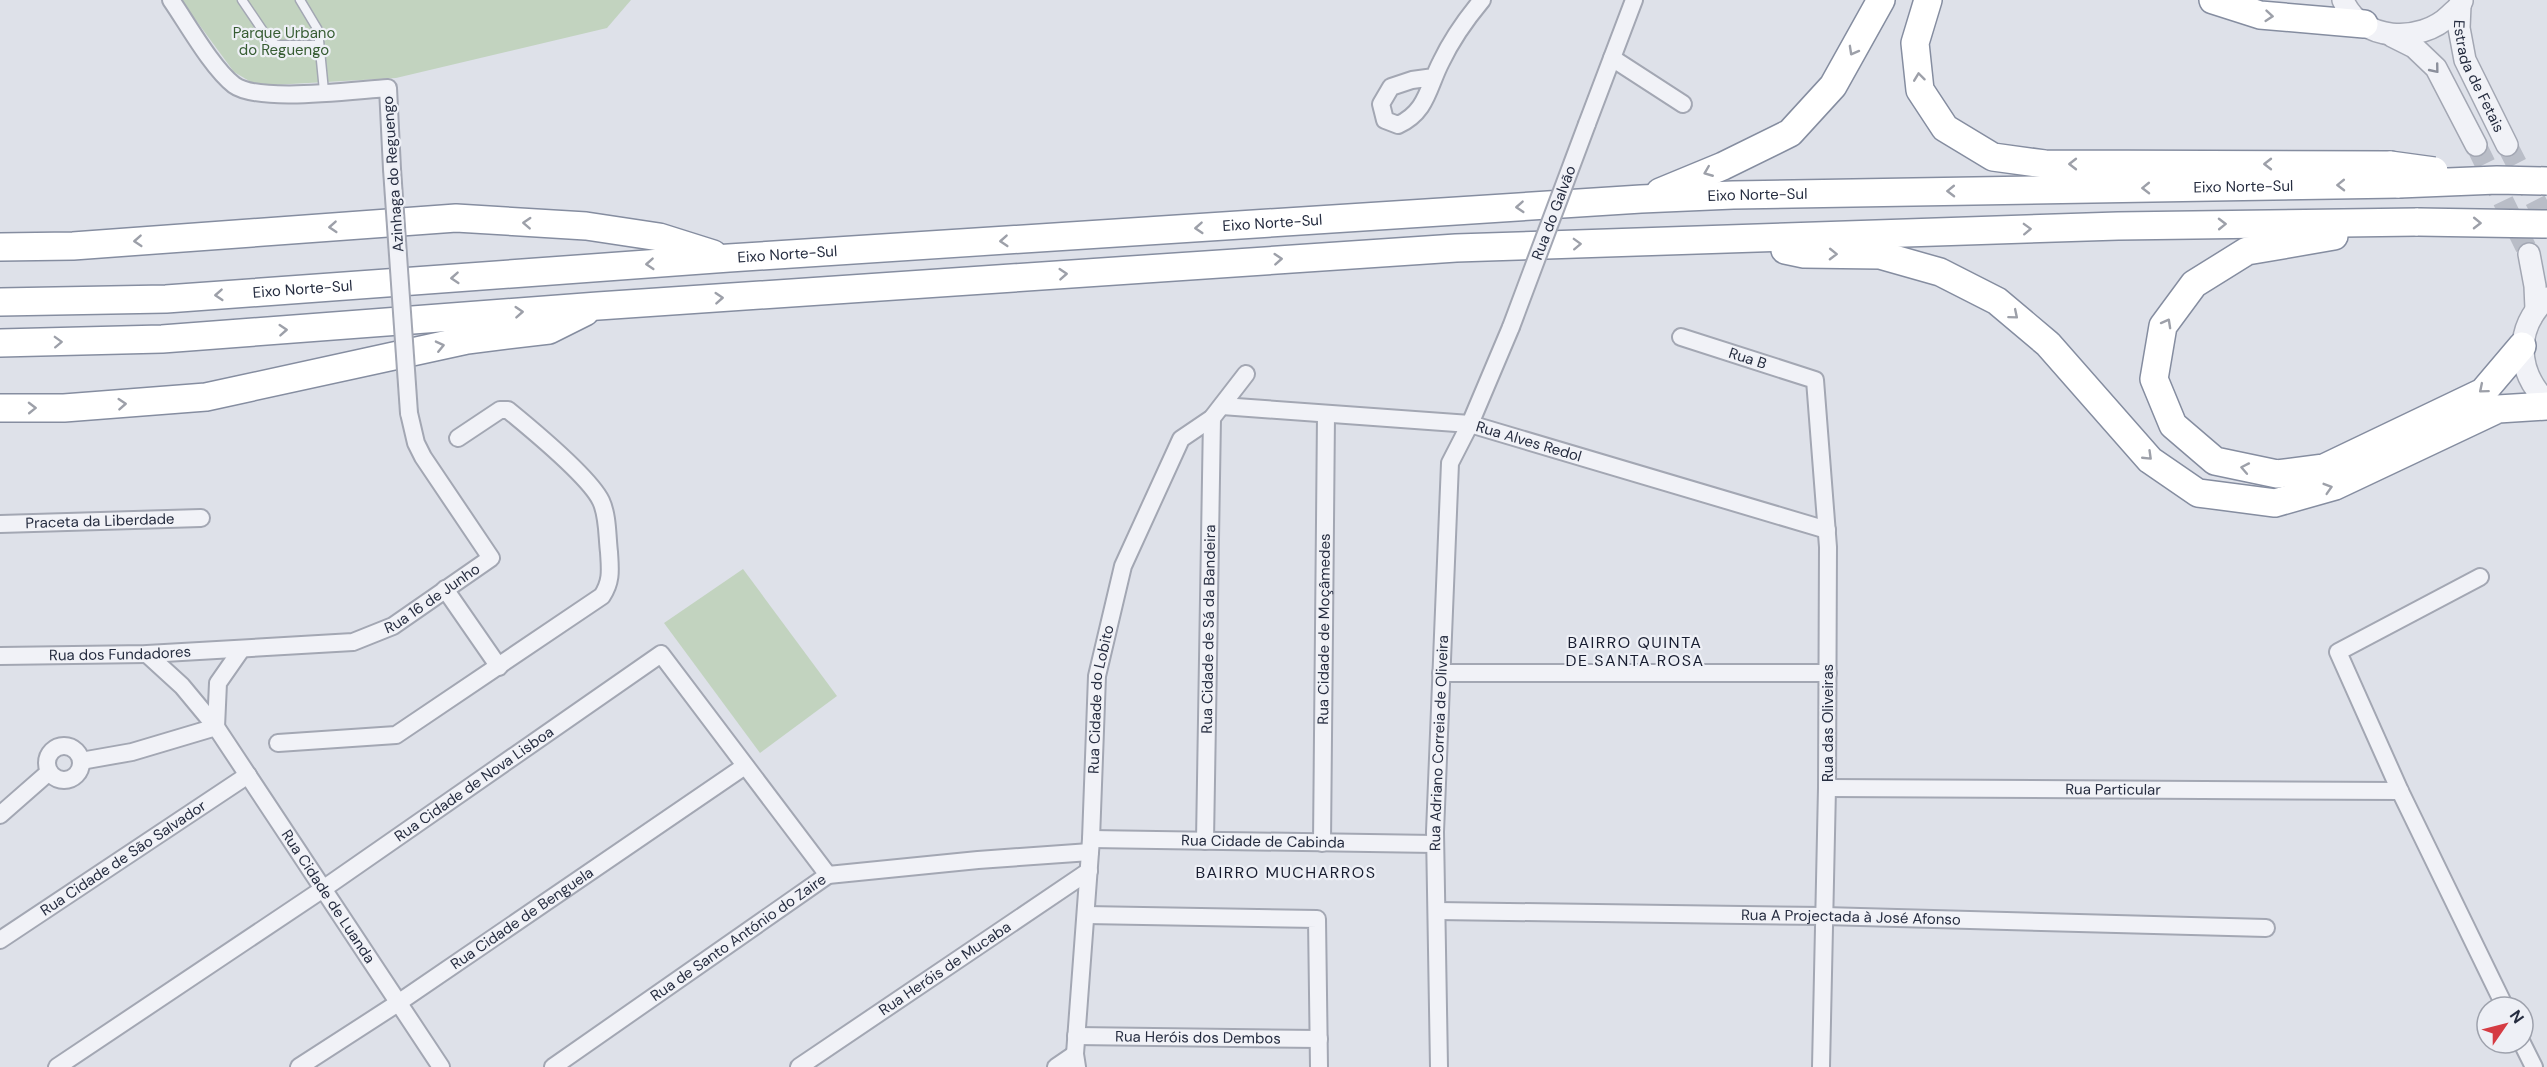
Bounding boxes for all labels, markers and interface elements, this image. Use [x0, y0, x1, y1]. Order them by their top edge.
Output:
one-way arrow [2264, 9, 2274, 22]
street label: Estrada de Fetais [2449, 20, 2509, 136]
park label: Parque Urbano do Reguengo [233, 23, 335, 60]
one-way arrow [1849, 45, 1860, 55]
one-way arrow [2428, 62, 2439, 73]
one-way arrow [1913, 72, 1926, 81]
street label: Azinhaga do Reguengo [378, 95, 408, 253]
one-way arrow [2069, 158, 2078, 170]
one-way arrow [2264, 158, 2273, 170]
street label: Rua do Galvão [1527, 163, 1581, 263]
one-way arrow [1703, 165, 1714, 177]
street label: Eixo Norte-Sul [2193, 176, 2294, 197]
one-way arrow [2336, 179, 2345, 192]
one-way arrow [2141, 182, 2150, 195]
street label: Eixo Norte-Sul [1707, 184, 1808, 206]
one-way arrow [1947, 185, 1956, 198]
one-way arrow [1515, 200, 1524, 213]
street label: Eixo Norte-Sul [1222, 210, 1323, 236]
one-way arrow [523, 216, 532, 229]
one-way arrow [2472, 217, 2481, 229]
one-way arrow [2218, 218, 2227, 231]
one-way arrow [328, 220, 337, 233]
one-way arrow [1194, 221, 1203, 234]
one-way arrow [2023, 222, 2032, 235]
one-way arrow [134, 234, 143, 247]
one-way arrow [1000, 234, 1009, 247]
one-way arrow [1573, 237, 1582, 250]
street label: Eixo Norte-Sul [737, 241, 838, 267]
one-way arrow [1829, 248, 1838, 260]
one-way arrow [1274, 252, 1283, 265]
one-way arrow [645, 257, 654, 270]
one-way arrow [1059, 268, 1068, 281]
one-way arrow [451, 271, 460, 284]
street label: Eixo Norte-Sul [252, 275, 353, 303]
one-way arrow [214, 288, 223, 301]
one-way arrow [715, 291, 724, 304]
one-way arrow [515, 305, 524, 318]
one-way arrow [2007, 308, 2018, 319]
one-way arrow [2160, 319, 2171, 329]
one-way arrow [279, 323, 288, 336]
one-way arrow [54, 335, 63, 348]
one-way arrow [435, 340, 445, 353]
street label: Rua B [1726, 343, 1769, 374]
one-way arrow [2480, 382, 2490, 393]
one-way arrow [118, 397, 127, 410]
one-way arrow [28, 402, 37, 414]
street label: Rua Alves Redol [1474, 416, 1584, 467]
one-way arrow [2141, 449, 2151, 460]
one-way arrow [2241, 462, 2251, 475]
one-way arrow [2322, 483, 2333, 495]
street label: Praceta da Liberdade [25, 509, 175, 533]
street label: Rua Cidade de Sá da Bandeira [1197, 524, 1220, 734]
street label: Rua Cidade de Moçâmedes [1313, 533, 1335, 725]
street label: Rua 16 de Junho [381, 559, 484, 638]
street label: Rua Cidade do Lobito [1083, 623, 1119, 774]
district label: BAIRRO QUINTA DE SANTA ROSA [1565, 632, 1705, 671]
street label: Rua Adriano Correia de Oliveira [1425, 635, 1453, 851]
street label: Rua dos Fundadores [49, 641, 192, 665]
street label: Rua das Oliveiras [1818, 664, 1838, 782]
street label: Rua Cidade de Nova Lisboa [390, 722, 558, 846]
street label: Rua Particular [2065, 779, 2161, 800]
street label: Rua Cidade de São Salvador [36, 795, 210, 920]
street label: Rua Cidade de Luanda [277, 826, 380, 967]
street label: Rua Cidade de Cabinda [1181, 830, 1345, 853]
street label: Rua Cidade de Benguela [447, 862, 597, 974]
district label: BAIRRO MUCHARROS [1195, 862, 1377, 883]
street label: Rua de Santo António do Zaire [646, 869, 830, 1006]
street label: Rua A Projectada à José Afonso [1741, 905, 1961, 930]
street label: Rua Heróis de Mucaba [875, 917, 1015, 1020]
north arrow [2475, 995, 2535, 1055]
text: N [2505, 1006, 2529, 1027]
street label: Rua Heróis dos Dembos [1115, 1026, 1281, 1049]

